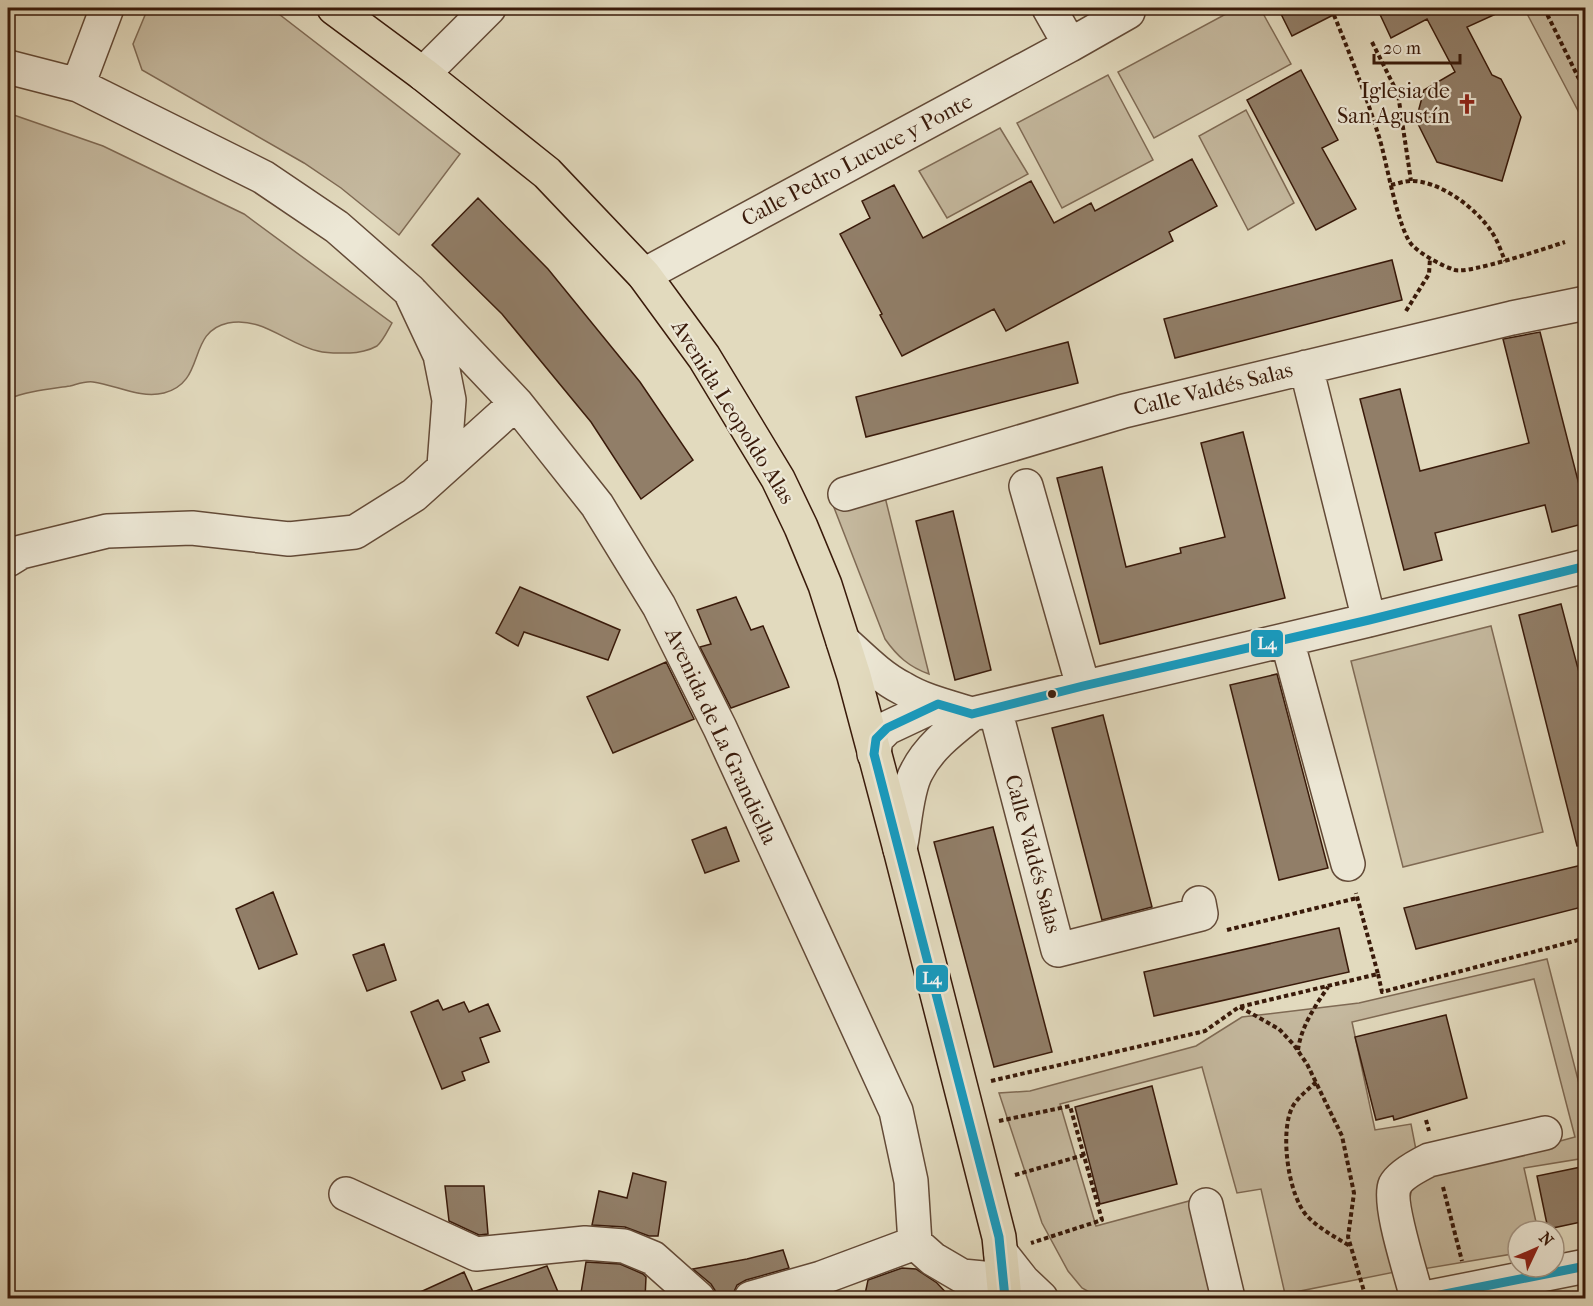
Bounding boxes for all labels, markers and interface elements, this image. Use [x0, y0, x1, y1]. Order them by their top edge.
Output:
scale bar [1374, 27, 1460, 65]
text: 20 m [1383, 38, 1421, 59]
place label: Iglesia de San Agustín [1337, 78, 1450, 129]
street label: Calle Pedro Lucuce y Ponte [737, 88, 977, 232]
church icon: Iglesia de San Agustín [1455, 92, 1479, 116]
street label: Avenida Leopoldo Alas [665, 314, 800, 509]
street label: Calle Valdés Salas [1131, 357, 1295, 421]
street label: Avenida de La Grandiella [659, 623, 783, 849]
line badge: L4 [1250, 629, 1284, 658]
text: L4 [1257, 634, 1278, 654]
unlabelled marker [1046, 688, 1058, 700]
street label: Calle Valdés Salas [999, 772, 1067, 936]
line badge: L4 [915, 964, 949, 993]
text: L4 [922, 969, 943, 989]
north arrow [1506, 1219, 1566, 1279]
text: N [1535, 1228, 1558, 1251]

